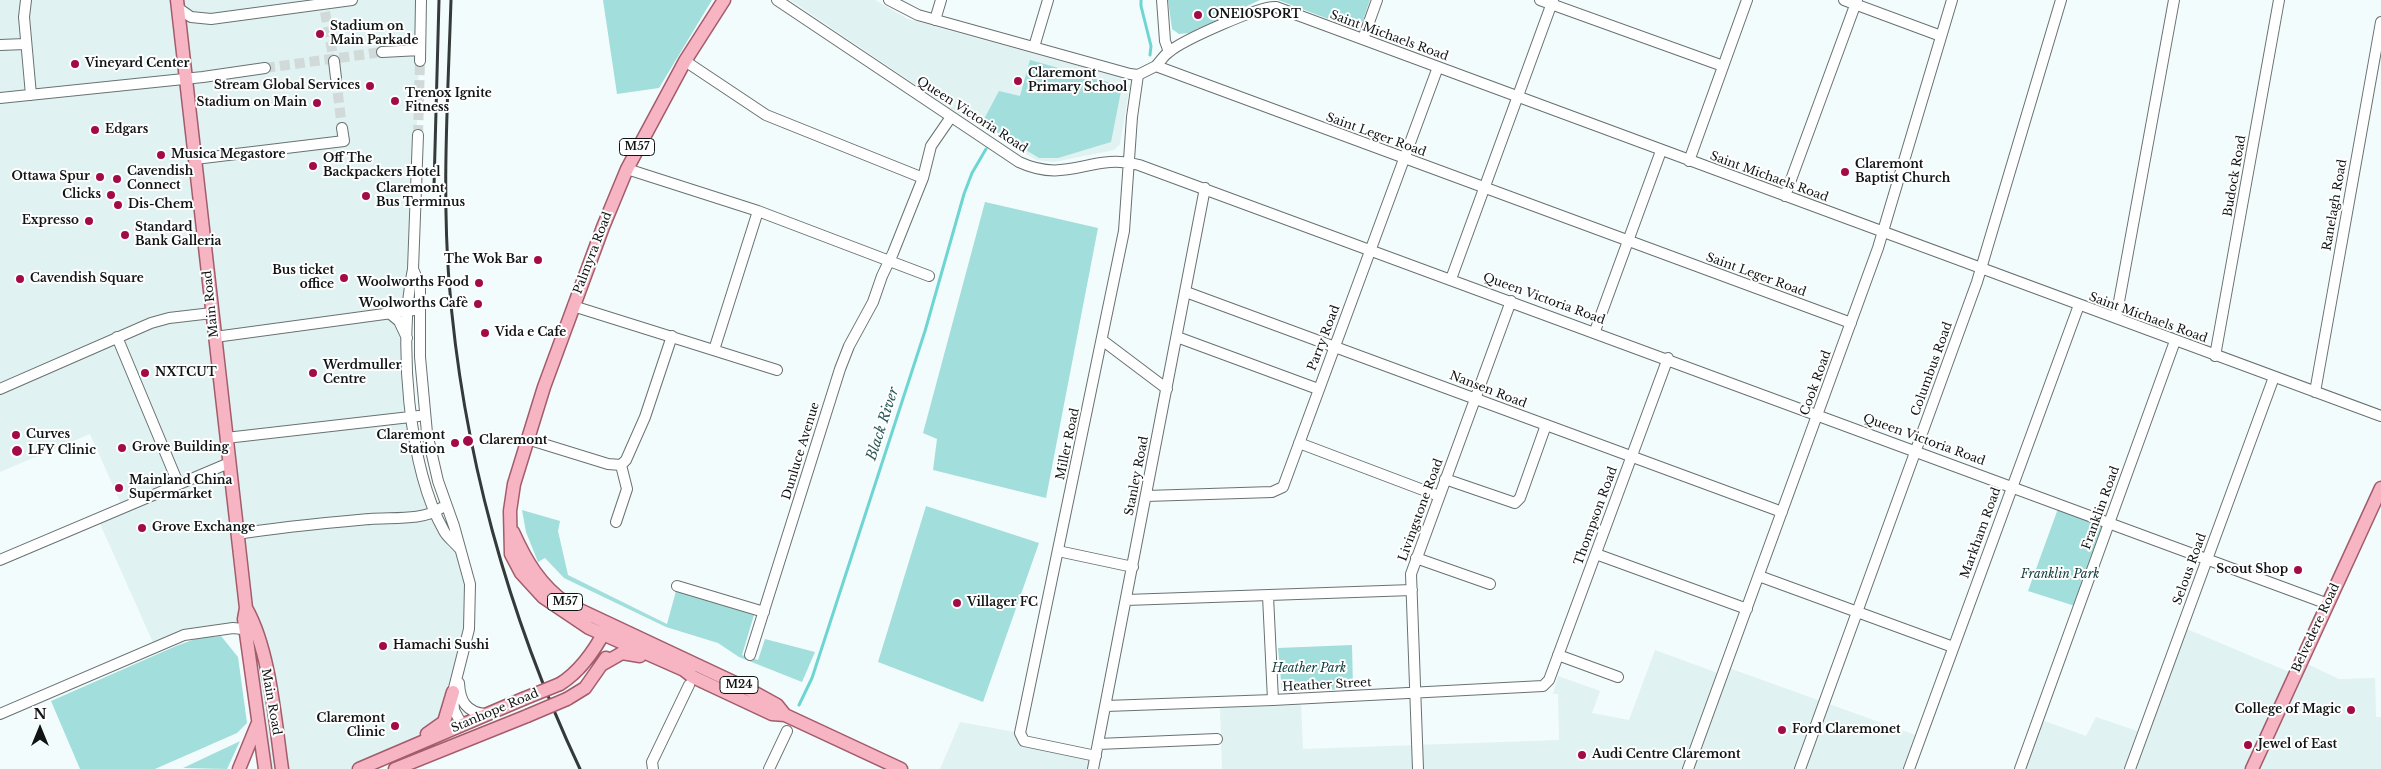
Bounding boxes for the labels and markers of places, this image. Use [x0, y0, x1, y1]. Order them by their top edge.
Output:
place label: ONE10SPORT [1208, 8, 1301, 22]
marker: ONE10SPORT [1192, 9, 1204, 21]
place label: Stadium on Main Parkade [330, 20, 418, 48]
marker: Stadium on Main Parkade [314, 28, 326, 40]
place label: Vineyard Center [85, 57, 190, 71]
marker: Vineyard Center [69, 58, 81, 70]
place label: Claremont Primary School [1028, 67, 1127, 95]
marker: Claremont Primary School [1012, 75, 1024, 87]
place label: Stream Global Services [214, 79, 360, 93]
marker: Stream Global Services [364, 80, 376, 92]
place label: Trenox Ignite Fitness [405, 87, 492, 115]
marker: Trenox Ignite Fitness [389, 95, 401, 107]
place label: Stadium on Main [196, 96, 307, 110]
marker: Stadium on Main [311, 97, 323, 109]
place label: Edgars [105, 123, 148, 137]
marker: Edgars [89, 124, 101, 136]
place label: Musica Megastore [171, 148, 285, 162]
marker: Musica Megastore [155, 149, 167, 161]
place label: Off The Backpackers Hotel [323, 152, 440, 180]
place label: Claremont Baptist Church [1855, 158, 1950, 186]
marker: Off The Backpackers Hotel [307, 160, 319, 172]
place label: Cavendish Connect [127, 165, 193, 193]
marker: Claremont Baptist Church [1839, 166, 1851, 178]
place label: Ottawa Spur [12, 170, 90, 184]
marker: Ottawa Spur [94, 171, 106, 183]
marker: Cavendish Connect [111, 173, 123, 185]
place label: Claremont Bus Terminus [376, 182, 465, 210]
place label: Clicks [62, 188, 101, 202]
marker: Clicks [105, 189, 117, 201]
marker: Claremont Bus Terminus [360, 190, 372, 202]
place label: Dis-Chem [128, 198, 193, 212]
marker: Dis-Chem [112, 199, 124, 211]
place label: Expresso [22, 214, 79, 228]
marker: Expresso [83, 215, 95, 227]
place label: Standard Bank Galleria [135, 221, 221, 249]
marker: Standard Bank Galleria [119, 229, 131, 241]
place label: The Wok Bar [444, 253, 528, 267]
marker: The Wok Bar [532, 254, 544, 266]
place label: Bus ticket office [272, 264, 334, 292]
place label: Cavendish Square [30, 272, 144, 286]
marker: Bus ticket office [338, 272, 350, 284]
marker: Cavendish Square [14, 273, 26, 285]
place label: Woolworths Food [357, 276, 469, 290]
marker: Woolworths Food [473, 277, 485, 289]
place label: Woolworths Cafè [359, 297, 468, 311]
marker: Woolworths Cafè [472, 298, 484, 310]
place label: Vida e Cafe [495, 326, 566, 340]
marker: Vida e Cafe [479, 327, 491, 339]
place label: Werdmuller Centre [323, 359, 401, 387]
place label: NXTCUT [155, 366, 217, 380]
marker: NXTCUT [139, 367, 151, 379]
marker: Werdmuller Centre [307, 367, 319, 379]
place label: Curves [26, 428, 70, 442]
marker: Curves [10, 429, 22, 441]
place label: Claremont Station [377, 429, 445, 457]
marker: Claremont [461, 434, 475, 448]
place label: Claremont [479, 434, 547, 448]
marker: Claremont Station [449, 437, 461, 449]
place label: Grove Building [132, 441, 229, 455]
marker: Grove Building [116, 442, 128, 454]
marker: LFY Clinic [10, 444, 24, 458]
place label: LFY Clinic [28, 444, 96, 458]
place label: Mainland China Supermarket [129, 474, 232, 502]
marker: Mainland China Supermarket [113, 482, 125, 494]
place label: Grove Exchange [152, 521, 255, 535]
marker: Grove Exchange [136, 522, 148, 534]
place label: Scout Shop [2216, 563, 2288, 577]
marker: Scout Shop [2292, 564, 2304, 576]
place label: Villager FC [967, 596, 1038, 610]
marker: Villager FC [951, 597, 963, 609]
place label: Hamachi Sushi [393, 639, 489, 653]
marker: Hamachi Sushi [377, 640, 389, 652]
place label: College of Magic [2235, 703, 2341, 717]
marker: College of Magic [2345, 704, 2357, 716]
place label: Claremont Clinic [317, 712, 385, 740]
marker: Claremont Clinic [389, 720, 401, 732]
place label: Ford Claremonet [1792, 723, 1901, 737]
marker: Ford Claremonet [1776, 724, 1788, 736]
place label: Jewel of East [2258, 738, 2337, 752]
marker: Jewel of East [2242, 739, 2254, 751]
place label: Audi Centre Claremont [1592, 748, 1741, 762]
marker: Audi Centre Claremont [1576, 749, 1588, 761]

